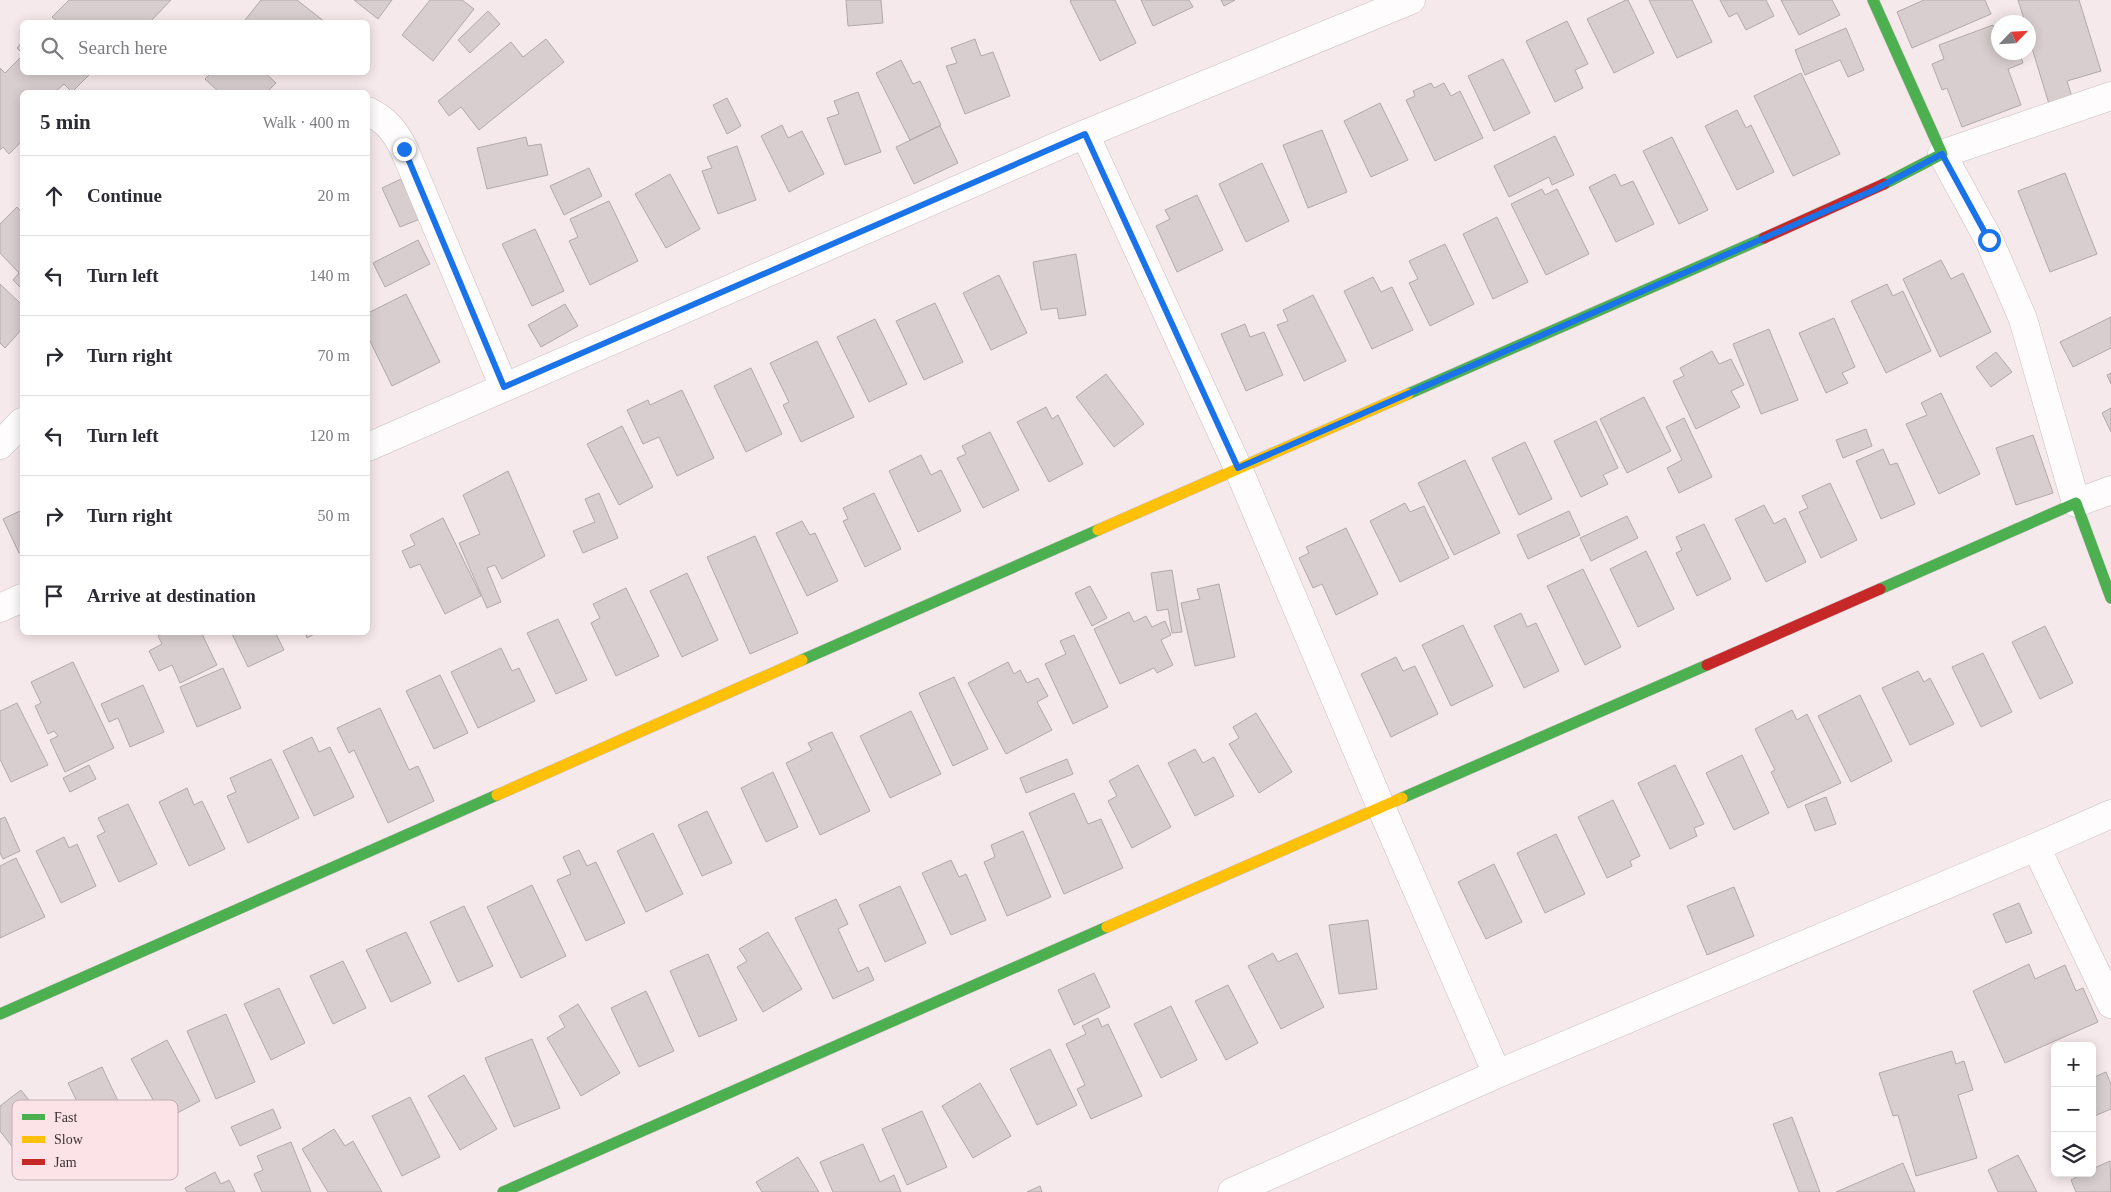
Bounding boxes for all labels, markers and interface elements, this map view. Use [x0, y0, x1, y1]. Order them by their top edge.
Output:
north arrow [1991, 15, 2036, 60]
search box [20, 20, 370, 75]
icon: search [38, 34, 66, 62]
text: Search here [78, 37, 167, 58]
text: 5 min [40, 110, 91, 134]
text: Walk · 400 m [263, 114, 350, 131]
route end [393, 138, 416, 161]
icon: ahead [40, 182, 68, 210]
text: Continue [87, 185, 162, 206]
text: 20 m [318, 187, 350, 204]
route start [1978, 229, 2001, 252]
icon: left [40, 262, 68, 290]
text: Turn left [87, 265, 159, 286]
text: 140 m [310, 267, 350, 284]
icon: right [40, 342, 68, 370]
text: Turn right [87, 345, 172, 366]
text: 70 m [318, 347, 350, 364]
icon: left [40, 422, 68, 450]
text: Turn left [87, 425, 159, 446]
text: 120 m [310, 427, 350, 444]
icon: right [40, 502, 68, 530]
text: Turn right [87, 505, 172, 526]
text: 50 m [318, 507, 350, 524]
icon: arrive [40, 582, 68, 610]
text: Arrive at destination [87, 585, 256, 606]
map controls [2051, 1042, 2096, 1177]
button: + [2051, 1042, 2096, 1087]
button: − [2051, 1087, 2096, 1132]
legend [12, 1100, 178, 1180]
text: Fast [54, 1110, 77, 1125]
text: Slow [54, 1132, 84, 1147]
button: layers [2051, 1132, 2096, 1177]
text: Jam [54, 1155, 77, 1170]

